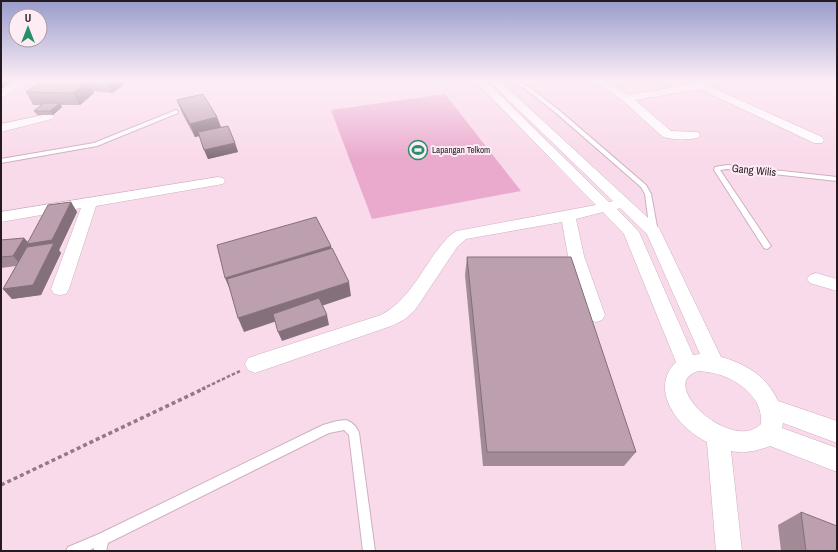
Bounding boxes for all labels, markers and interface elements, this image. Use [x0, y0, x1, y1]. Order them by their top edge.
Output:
north arrow [8, 8, 48, 48]
text: U [25, 11, 31, 25]
sports icon: Lapangan Telkom [407, 139, 429, 161]
place label: Lapangan Telkom [432, 144, 490, 156]
street label: Gang Wilis [731, 161, 777, 179]

